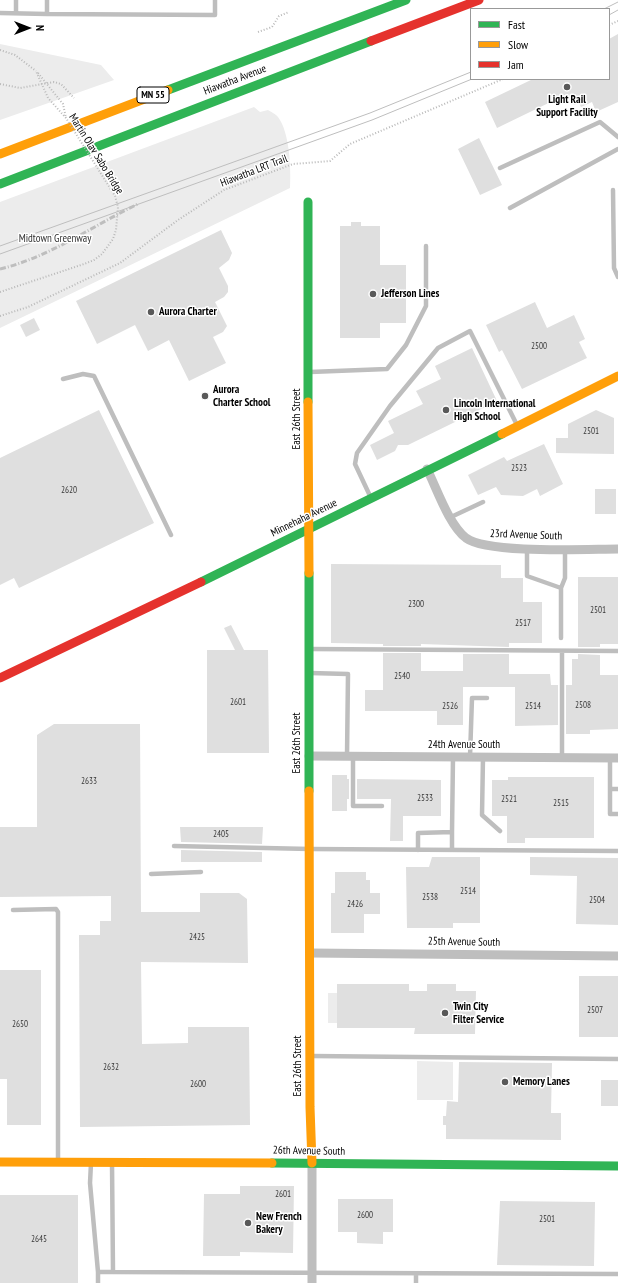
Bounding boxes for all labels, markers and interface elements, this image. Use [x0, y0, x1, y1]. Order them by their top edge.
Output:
north arrow [8, 8, 48, 48]
legend [470, 8, 610, 80]
text: Fast [508, 17, 525, 32]
text: N [33, 25, 47, 31]
text: Slow [508, 37, 528, 52]
text: Jam [508, 57, 524, 72]
street label: Hiawatha Avenue [202, 62, 268, 98]
marker: Light Rail Support Facility [562, 82, 572, 92]
road number: MN 55 [137, 87, 169, 103]
place label: Light Rail Support Facility [536, 93, 598, 119]
street label: Martin Olav Sabo Bridge [66, 111, 126, 197]
street label: Hiawatha LRT Trail [218, 152, 290, 190]
park label: Midtown Greenway [19, 232, 91, 246]
place label: Jefferson Lines [381, 287, 439, 301]
marker: Jefferson Lines [368, 289, 378, 299]
place label: Aurora Charter [159, 305, 217, 319]
marker: Aurora Charter [146, 307, 156, 317]
house number: 2500 [531, 341, 547, 351]
place label: Aurora Charter School [213, 383, 270, 409]
street label: East 26th Street [290, 388, 304, 450]
marker: Aurora Charter School [200, 391, 210, 401]
place label: Lincoln International High School [454, 397, 535, 423]
marker: Lincoln International High School [441, 405, 451, 415]
house number: 2501 [583, 426, 599, 436]
house number: 2523 [511, 463, 527, 473]
house number: 2620 [61, 485, 77, 495]
street label: Minnehaha Avenue [269, 496, 339, 540]
street label: 23rd Avenue South [490, 527, 562, 543]
house number: 2300 [408, 599, 424, 609]
house number: 2501 [590, 605, 606, 615]
house number: 2517 [515, 618, 531, 628]
house number: 2540 [394, 671, 410, 681]
house number: 2601 [230, 697, 246, 707]
house number: 2508 [575, 700, 591, 710]
house number: 2526 [442, 701, 458, 711]
house number: 2514 [525, 701, 541, 711]
street label: East 26th Street [290, 712, 304, 774]
street label: 24th Avenue South [428, 738, 500, 752]
house number: 2633 [81, 776, 97, 786]
house number: 2533 [417, 793, 433, 803]
house number: 2521 [501, 794, 517, 804]
house number: 2515 [553, 798, 569, 808]
house number: 2405 [213, 829, 229, 839]
house number: 2514 [460, 886, 476, 896]
house number: 2538 [422, 892, 438, 902]
house number: 2504 [589, 895, 605, 905]
house number: 2426 [347, 899, 363, 909]
house number: 2425 [189, 932, 205, 942]
street label: 25th Avenue South [428, 935, 500, 949]
place label: Twin City Filter Service [453, 1000, 504, 1026]
house number: 2507 [587, 1005, 603, 1015]
marker: Twin City Filter Service [440, 1008, 450, 1018]
house number: 2650 [12, 1019, 28, 1029]
street label: East 26th Street [291, 1035, 305, 1097]
house number: 2632 [103, 1062, 119, 1072]
place label: Memory Lanes [513, 1075, 570, 1089]
marker: Memory Lanes [500, 1077, 510, 1087]
house number: 2600 [190, 1079, 206, 1089]
street label: 26th Avenue South [273, 1144, 345, 1158]
house number: 2601 [275, 1189, 291, 1199]
place label: New French Bakery [256, 1210, 302, 1236]
house number: 2600 [357, 1210, 373, 1220]
house number: 2501 [539, 1214, 555, 1224]
marker: New French Bakery [243, 1218, 253, 1228]
house number: 2645 [31, 1234, 47, 1244]

